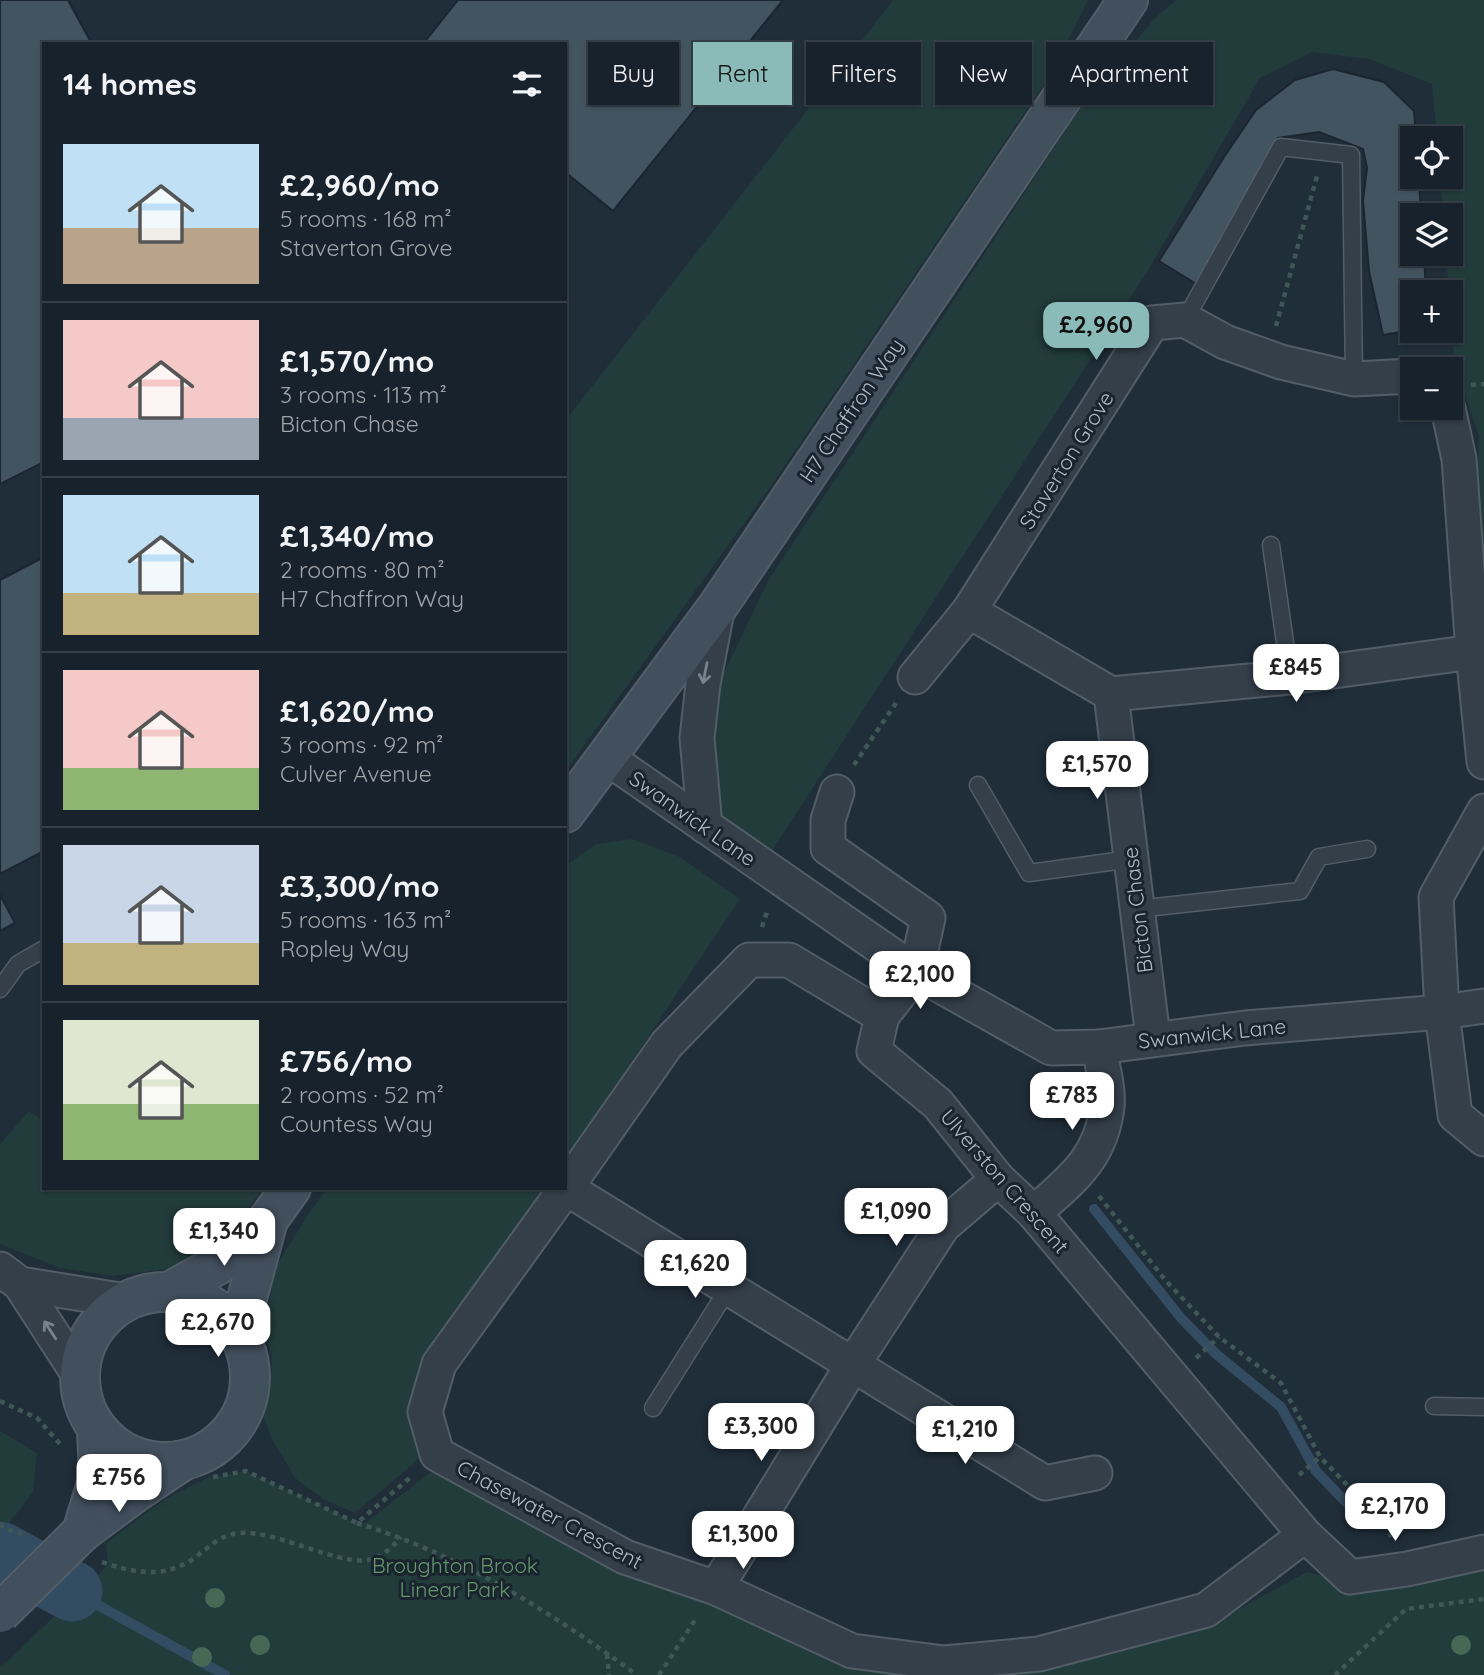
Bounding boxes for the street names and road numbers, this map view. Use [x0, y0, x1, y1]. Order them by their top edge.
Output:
street label: H7 Chaffron Way [793, 333, 909, 487]
street label: Staverton Grove [1013, 386, 1119, 534]
street label: Swanwick Lane [625, 765, 761, 871]
street label: Bicton Chase [1116, 846, 1158, 974]
street label: Swanwick Lane [1137, 1012, 1287, 1054]
street label: Ulverston Crescent [935, 1104, 1075, 1258]
street label: Chasewater Crescent [453, 1454, 647, 1574]

